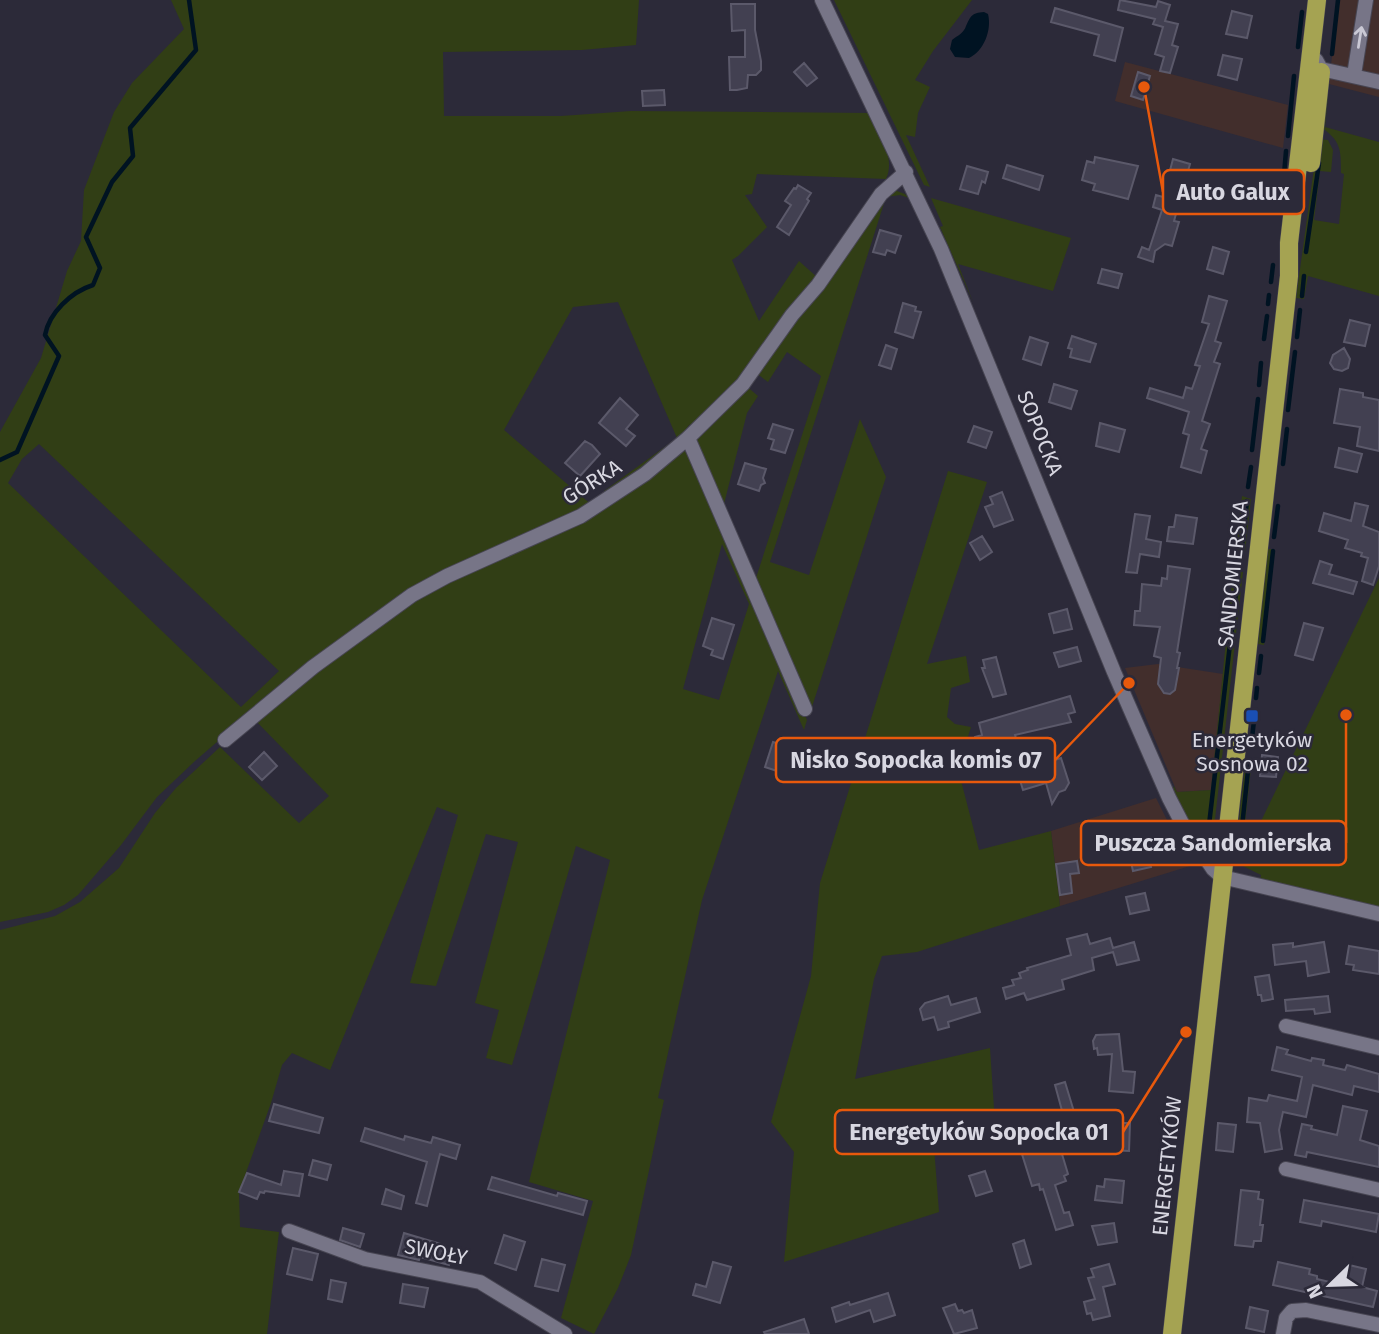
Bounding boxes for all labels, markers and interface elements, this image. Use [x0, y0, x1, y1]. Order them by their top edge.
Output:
one-way arrow [1354, 26, 1367, 49]
callout: Auto Galux [1163, 170, 1304, 214]
text: Auto Galux [1175, 178, 1290, 206]
street label: SOPOCKA [1011, 387, 1069, 479]
street label: GÓRKA [558, 454, 626, 510]
street label: SANDOMIERSKA [1212, 499, 1254, 649]
marker: Energetyków Sosnowa 02 [1244, 708, 1260, 724]
place label: Energetyków Sosnowa 02 [1192, 727, 1312, 777]
callout: Nisko Sopocka komis 07 [776, 738, 1055, 782]
text: Nisko Sopocka komis 07 [790, 746, 1042, 774]
callout: Puszcza Sandomierska [1081, 821, 1346, 865]
text: Puszcza Sandomierska [1095, 829, 1332, 857]
street label: ENERGETYKÓW [1147, 1095, 1187, 1237]
callout: Energetyków Sopocka 01 [835, 1110, 1123, 1154]
text: Energetyków Sopocka 01 [849, 1118, 1109, 1146]
street label: SWOŁY [402, 1233, 470, 1271]
north arrow [1295, 1250, 1365, 1320]
text: N [1302, 1281, 1328, 1302]

